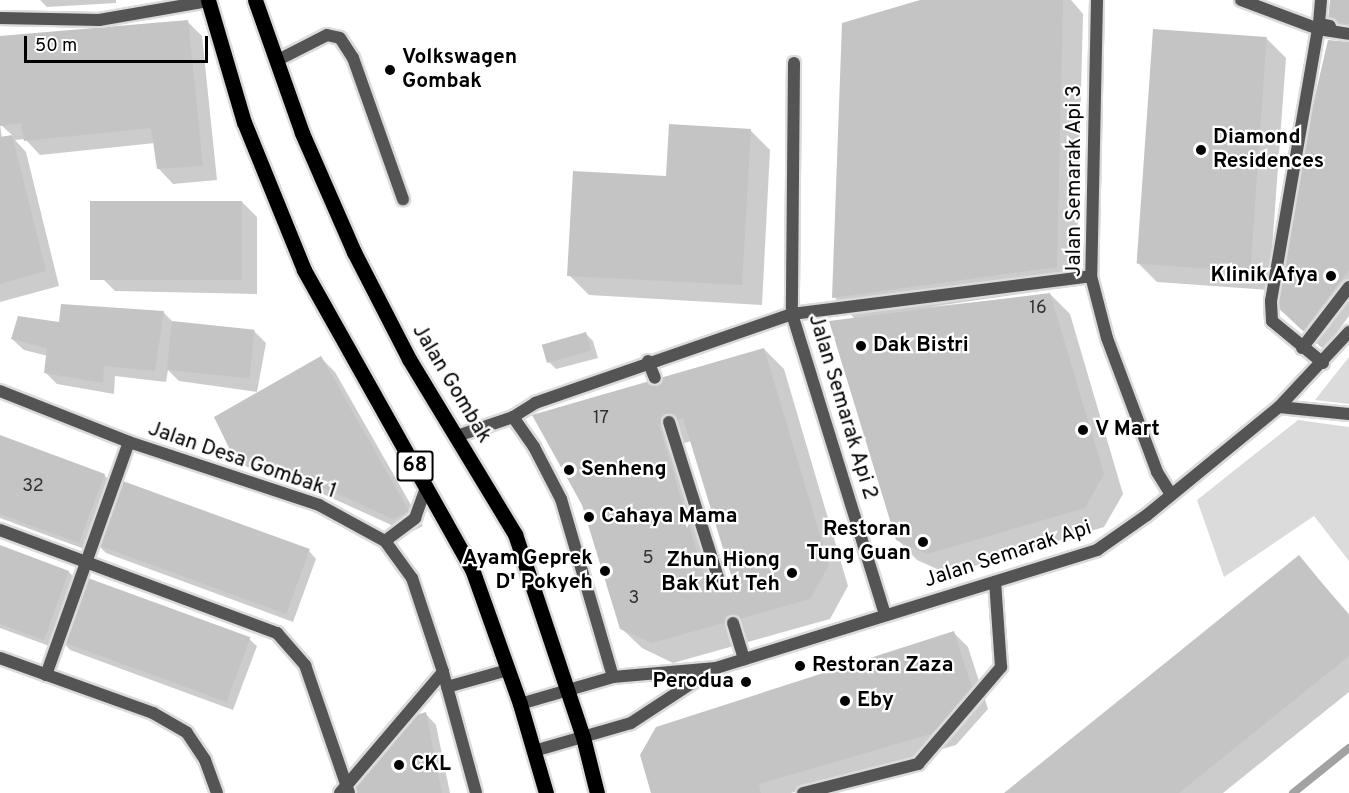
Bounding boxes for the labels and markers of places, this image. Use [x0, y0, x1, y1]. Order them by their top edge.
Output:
place label: Volkswagen Gombak [402, 45, 517, 95]
marker: Volkswagen Gombak [383, 63, 397, 77]
place label: Diamond Residences [1213, 125, 1324, 175]
marker: Diamond Residences [1194, 143, 1208, 157]
place label: Klinik Afya [1210, 263, 1318, 289]
marker: Klinik Afya [1322, 267, 1340, 285]
place label: Dak Bistri [873, 333, 969, 359]
marker: Dak Bistri [854, 339, 868, 353]
place label: V Mart [1095, 417, 1161, 443]
marker: V Mart [1076, 423, 1090, 437]
place label: Senheng [581, 457, 667, 483]
marker: Senheng [562, 463, 576, 477]
place label: Cahaya Mama [601, 504, 737, 530]
marker: Cahaya Mama [582, 510, 596, 524]
place label: Restoran Tung Guan [806, 517, 911, 567]
marker: Restoran Tung Guan [916, 535, 930, 549]
place label: Ayam Geprek D' Pokyeh [463, 546, 593, 596]
place label: Zhun Hiong Bak Kut Teh [661, 548, 780, 598]
marker: Ayam Geprek D' Pokyeh [598, 564, 612, 578]
marker: Zhun Hiong Bak Kut Teh [785, 566, 799, 580]
place label: Restoran Zaza [812, 653, 953, 679]
marker: Restoran Zaza [793, 659, 807, 673]
place label: Perodua [653, 669, 734, 695]
marker: Perodua [739, 675, 753, 689]
place label: Eby [857, 688, 894, 714]
marker: Eby [838, 694, 852, 708]
place label: CKL [411, 752, 451, 778]
marker: CKL [392, 758, 406, 772]

